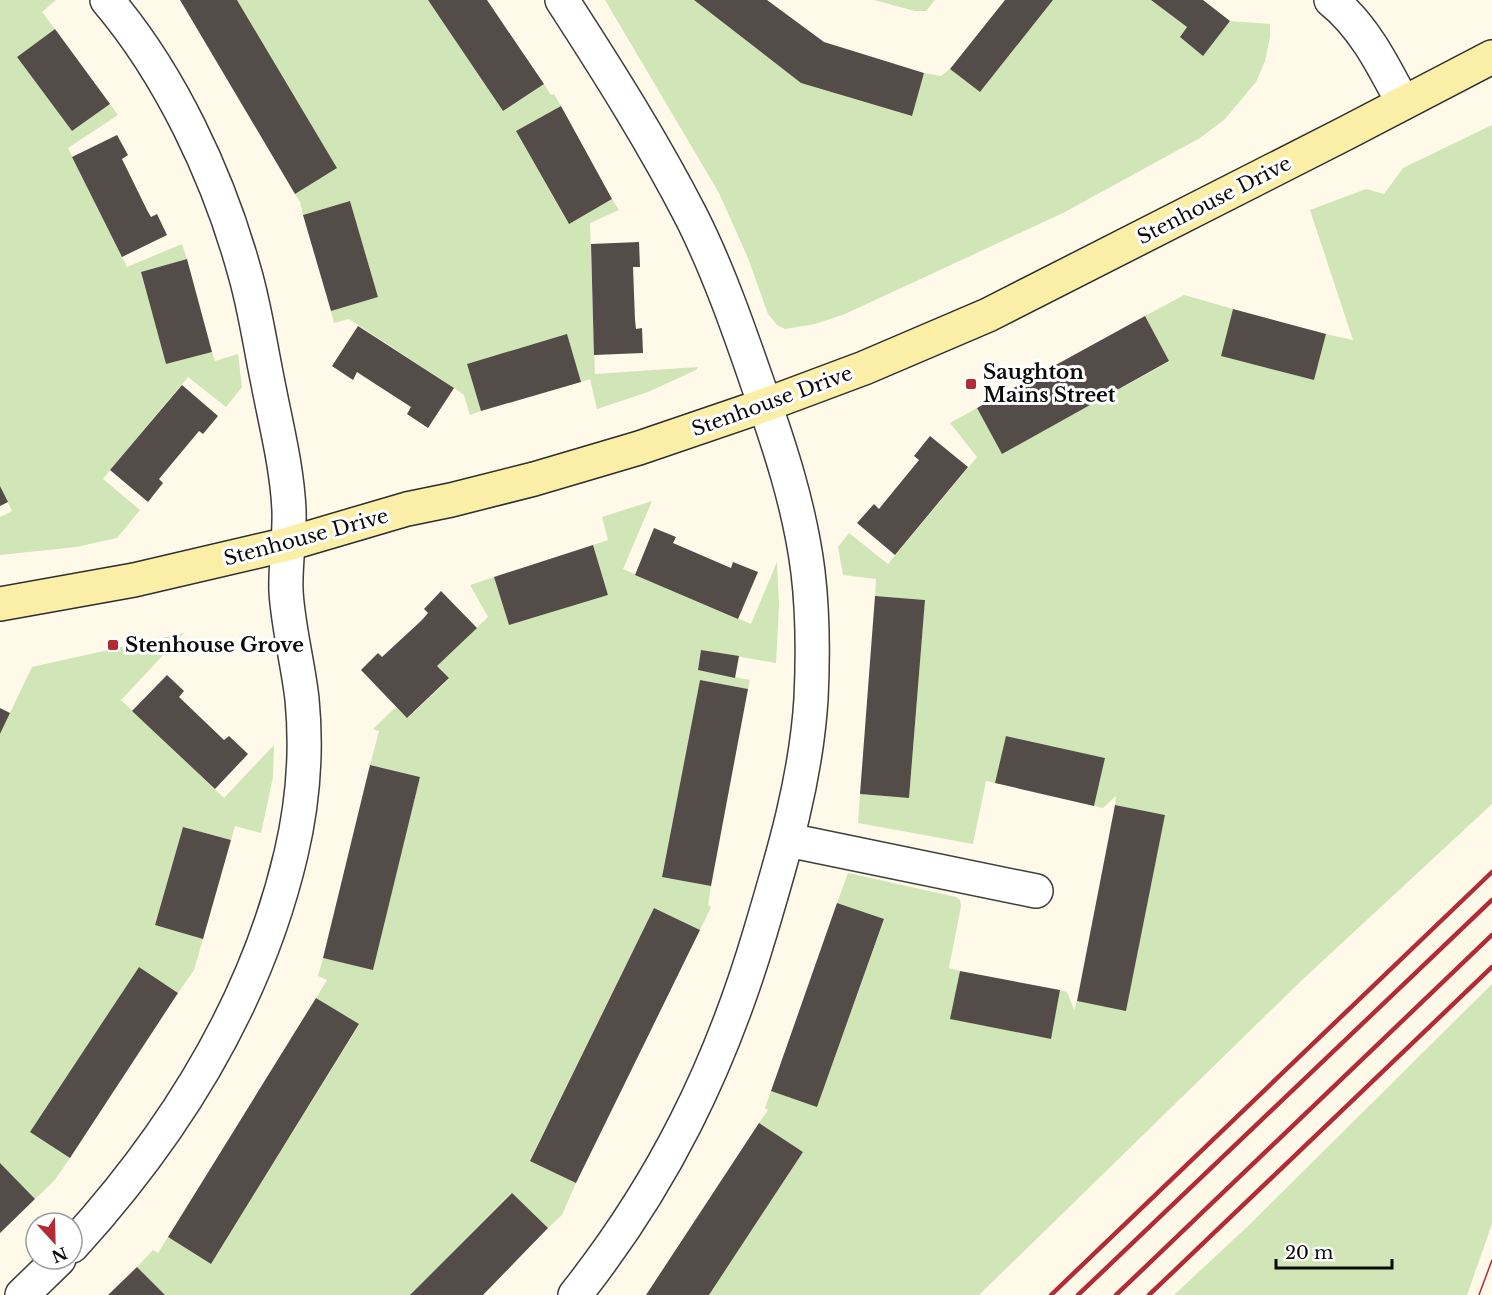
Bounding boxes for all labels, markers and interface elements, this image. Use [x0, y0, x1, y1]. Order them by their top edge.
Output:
street label: Stenhouse Drive [1133, 151, 1295, 249]
place label: Saughton Mains Street [983, 360, 1116, 407]
street label: Stenhouse Drive [688, 361, 856, 441]
marker: Saughton Mains Street [964, 377, 978, 391]
street label: Stenhouse Drive [221, 504, 391, 570]
place label: Stenhouse Grove [125, 633, 304, 657]
marker: Stenhouse Grove [106, 638, 120, 652]
north arrow [24, 1211, 84, 1271]
scale bar [1276, 1232, 1392, 1270]
text: 20 m [1285, 1242, 1333, 1264]
text: N [49, 1243, 70, 1267]

